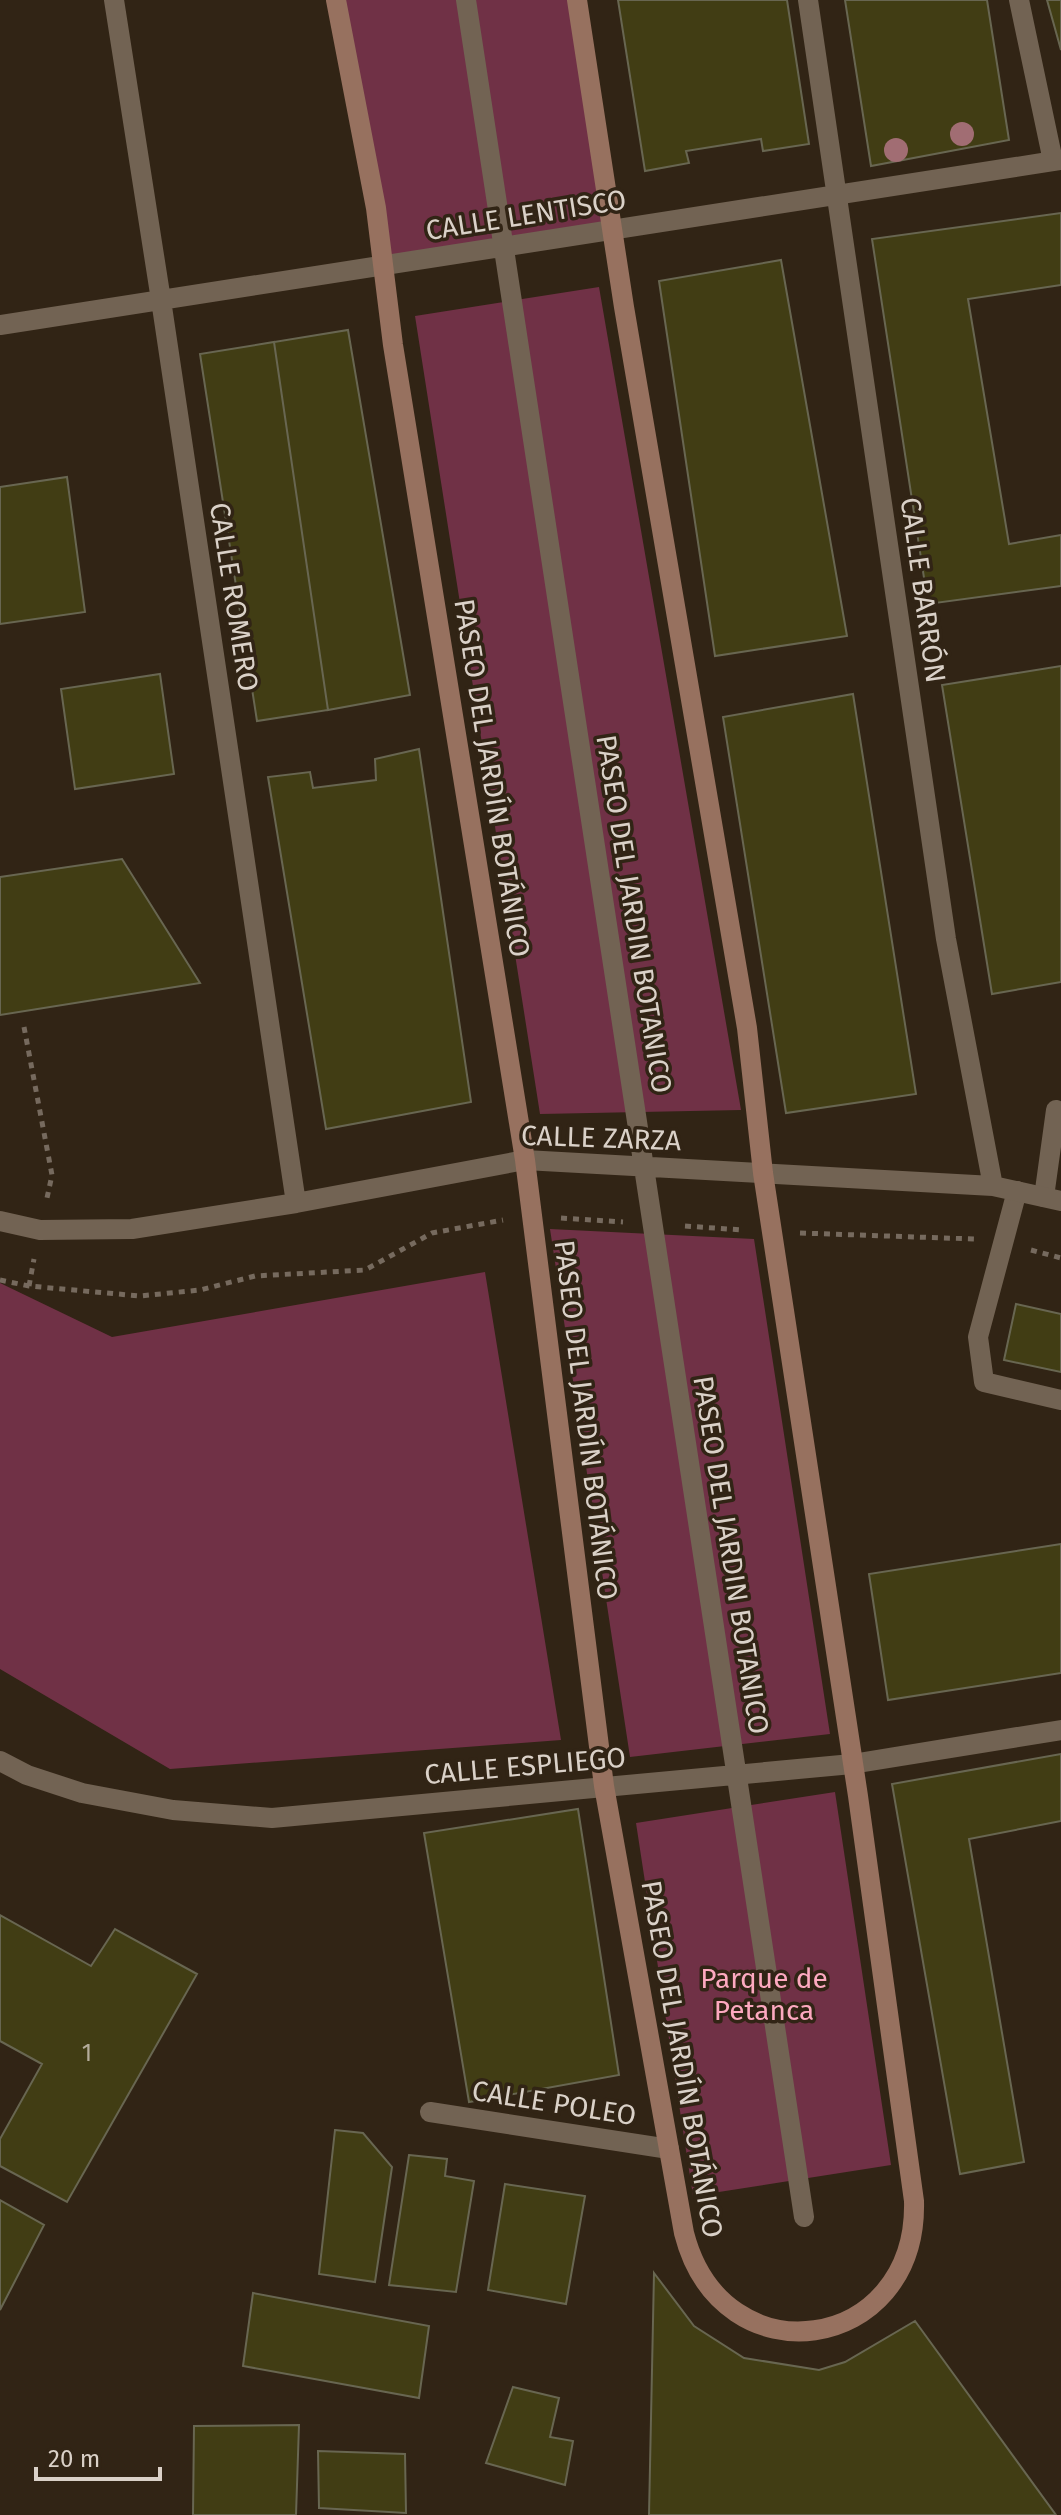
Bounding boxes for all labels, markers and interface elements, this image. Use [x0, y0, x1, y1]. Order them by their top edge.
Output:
street label: CALLE LENTISCO [423, 183, 629, 247]
street label: CALLE BARRÓN [894, 495, 952, 685]
street label: CALLE ROMERO [203, 500, 265, 694]
street label: PASEO DEL JARDÍN BOTÁNICO [447, 596, 537, 960]
street label: PASEO DEL JARDIN BOTANICO [589, 732, 679, 1096]
street label: CALLE ZARZA [520, 1119, 682, 1157]
street label: PASEO DEL JARDÍN BOTÁNICO [548, 1238, 624, 1602]
street label: PASEO DEL JARDIN BOTANICO [686, 1373, 776, 1737]
street label: CALLE ESPLIEGO [423, 1741, 627, 1791]
street label: PASEO DEL JARDÍN BOTÁNICO [634, 1878, 730, 2240]
park label: Parque de Petanca [700, 1962, 828, 2027]
house number: 1 [82, 2039, 92, 2067]
street label: CALLE POLEO [470, 2074, 638, 2132]
scale bar [36, 2431, 160, 2481]
text: 20 m [48, 2445, 100, 2473]

